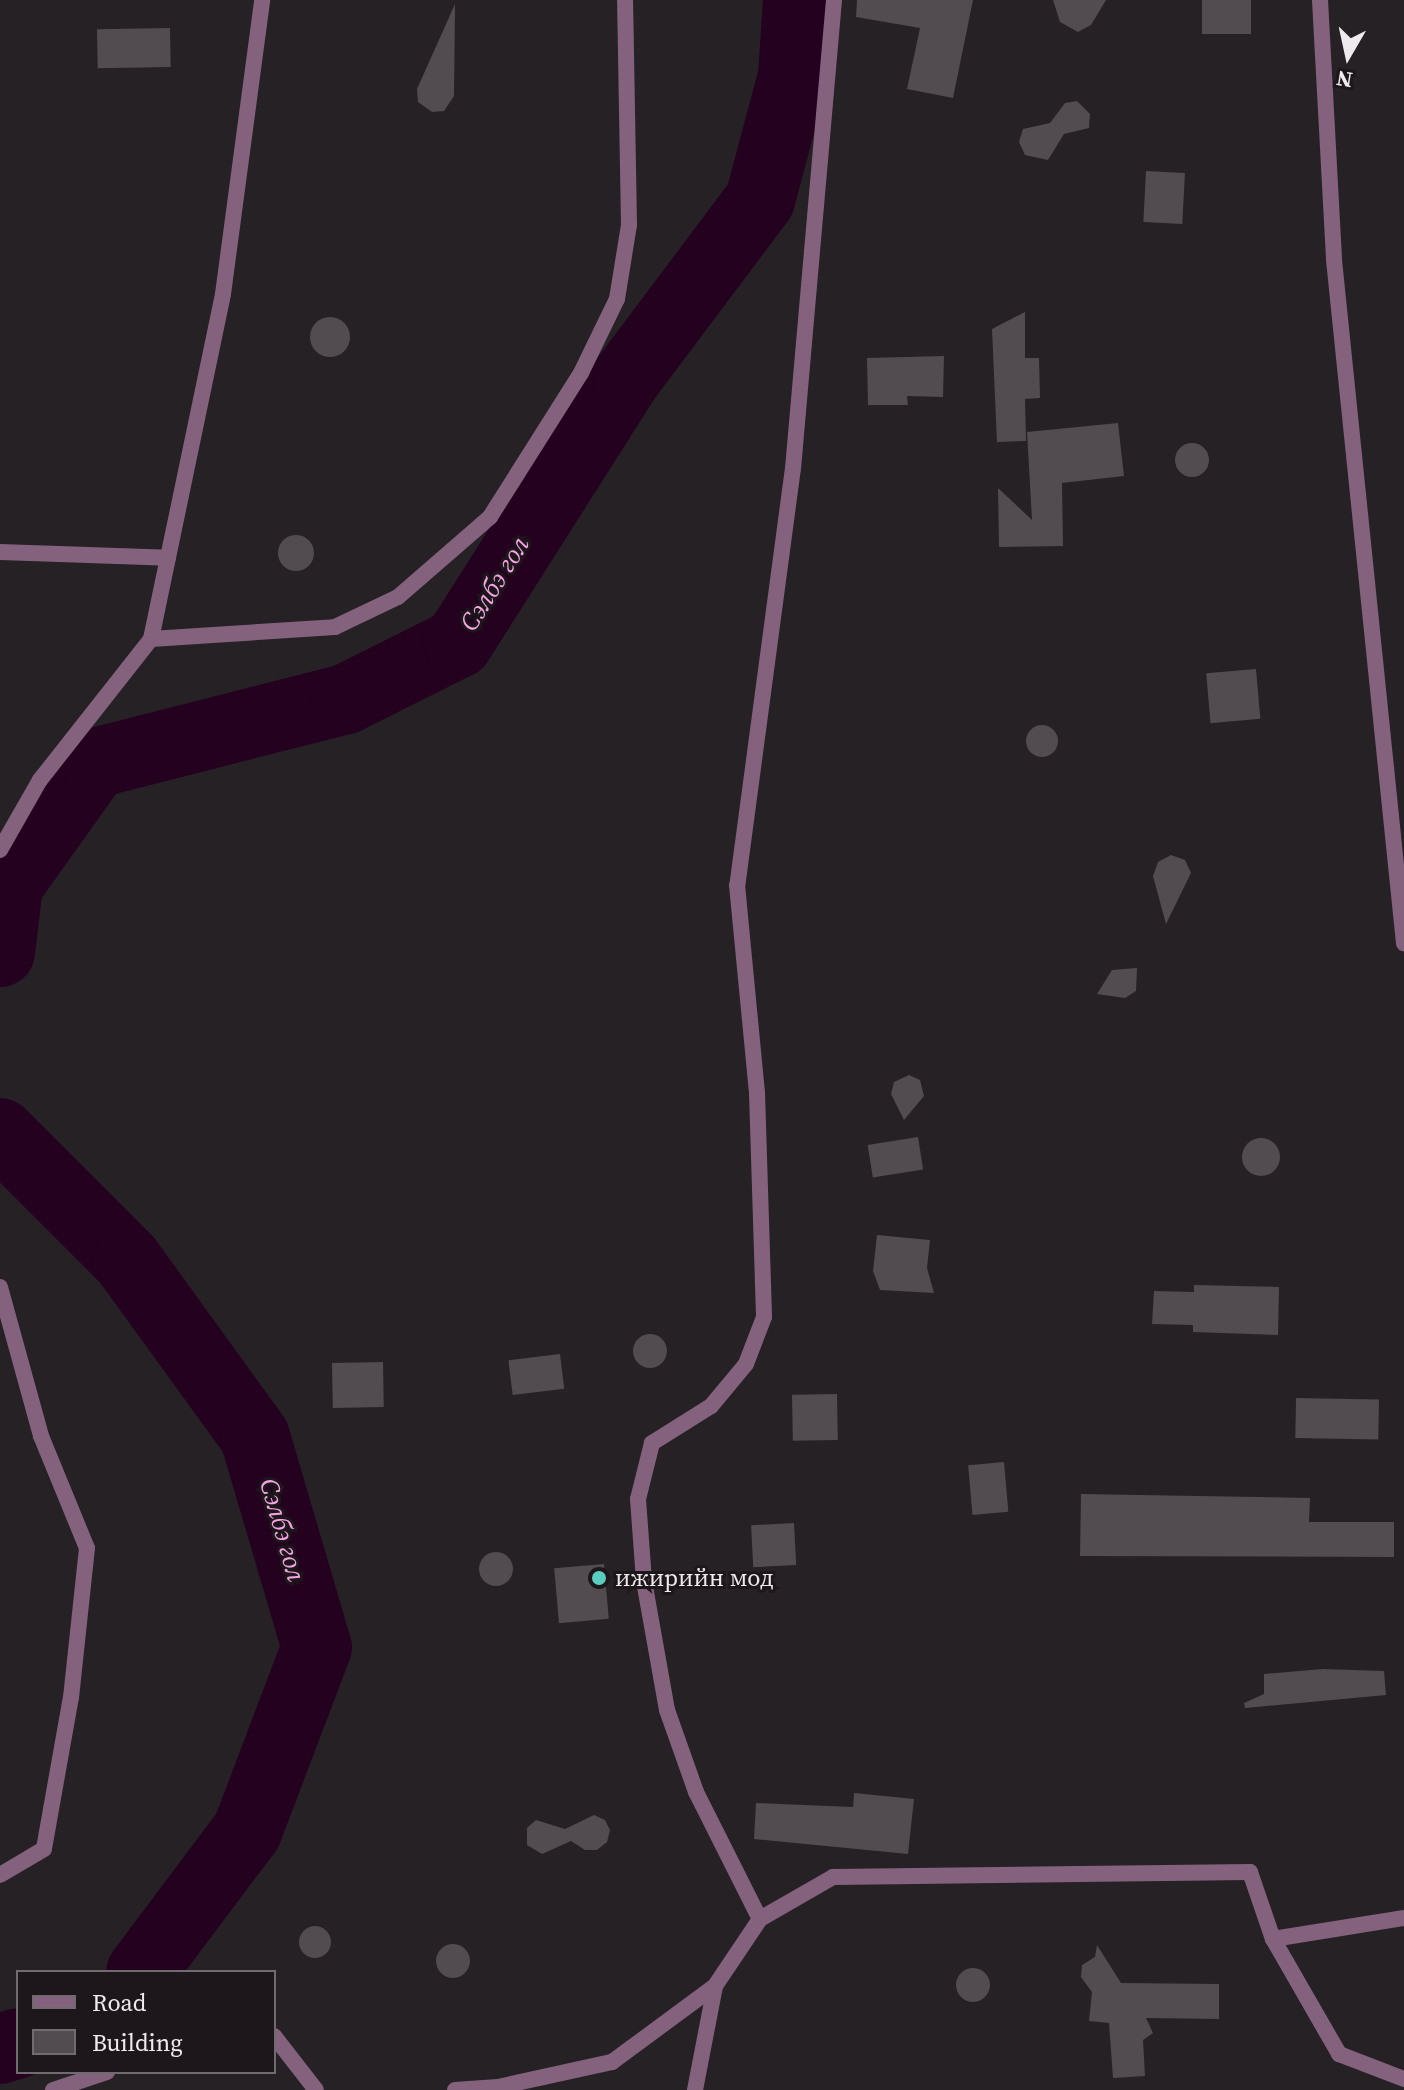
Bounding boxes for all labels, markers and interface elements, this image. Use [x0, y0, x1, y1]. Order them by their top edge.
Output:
north arrow [1308, 16, 1388, 96]
text: N [1334, 64, 1355, 96]
water label: Сэлбэ гол [454, 531, 536, 637]
water label: Сэлбэ гол [252, 1475, 312, 1585]
place label: ижирийн мод [615, 1564, 774, 1592]
marker: ижирийн мод [590, 1569, 608, 1587]
legend [16, 1970, 276, 2074]
text: Road [92, 1986, 146, 2019]
text: Building [92, 2026, 183, 2059]

